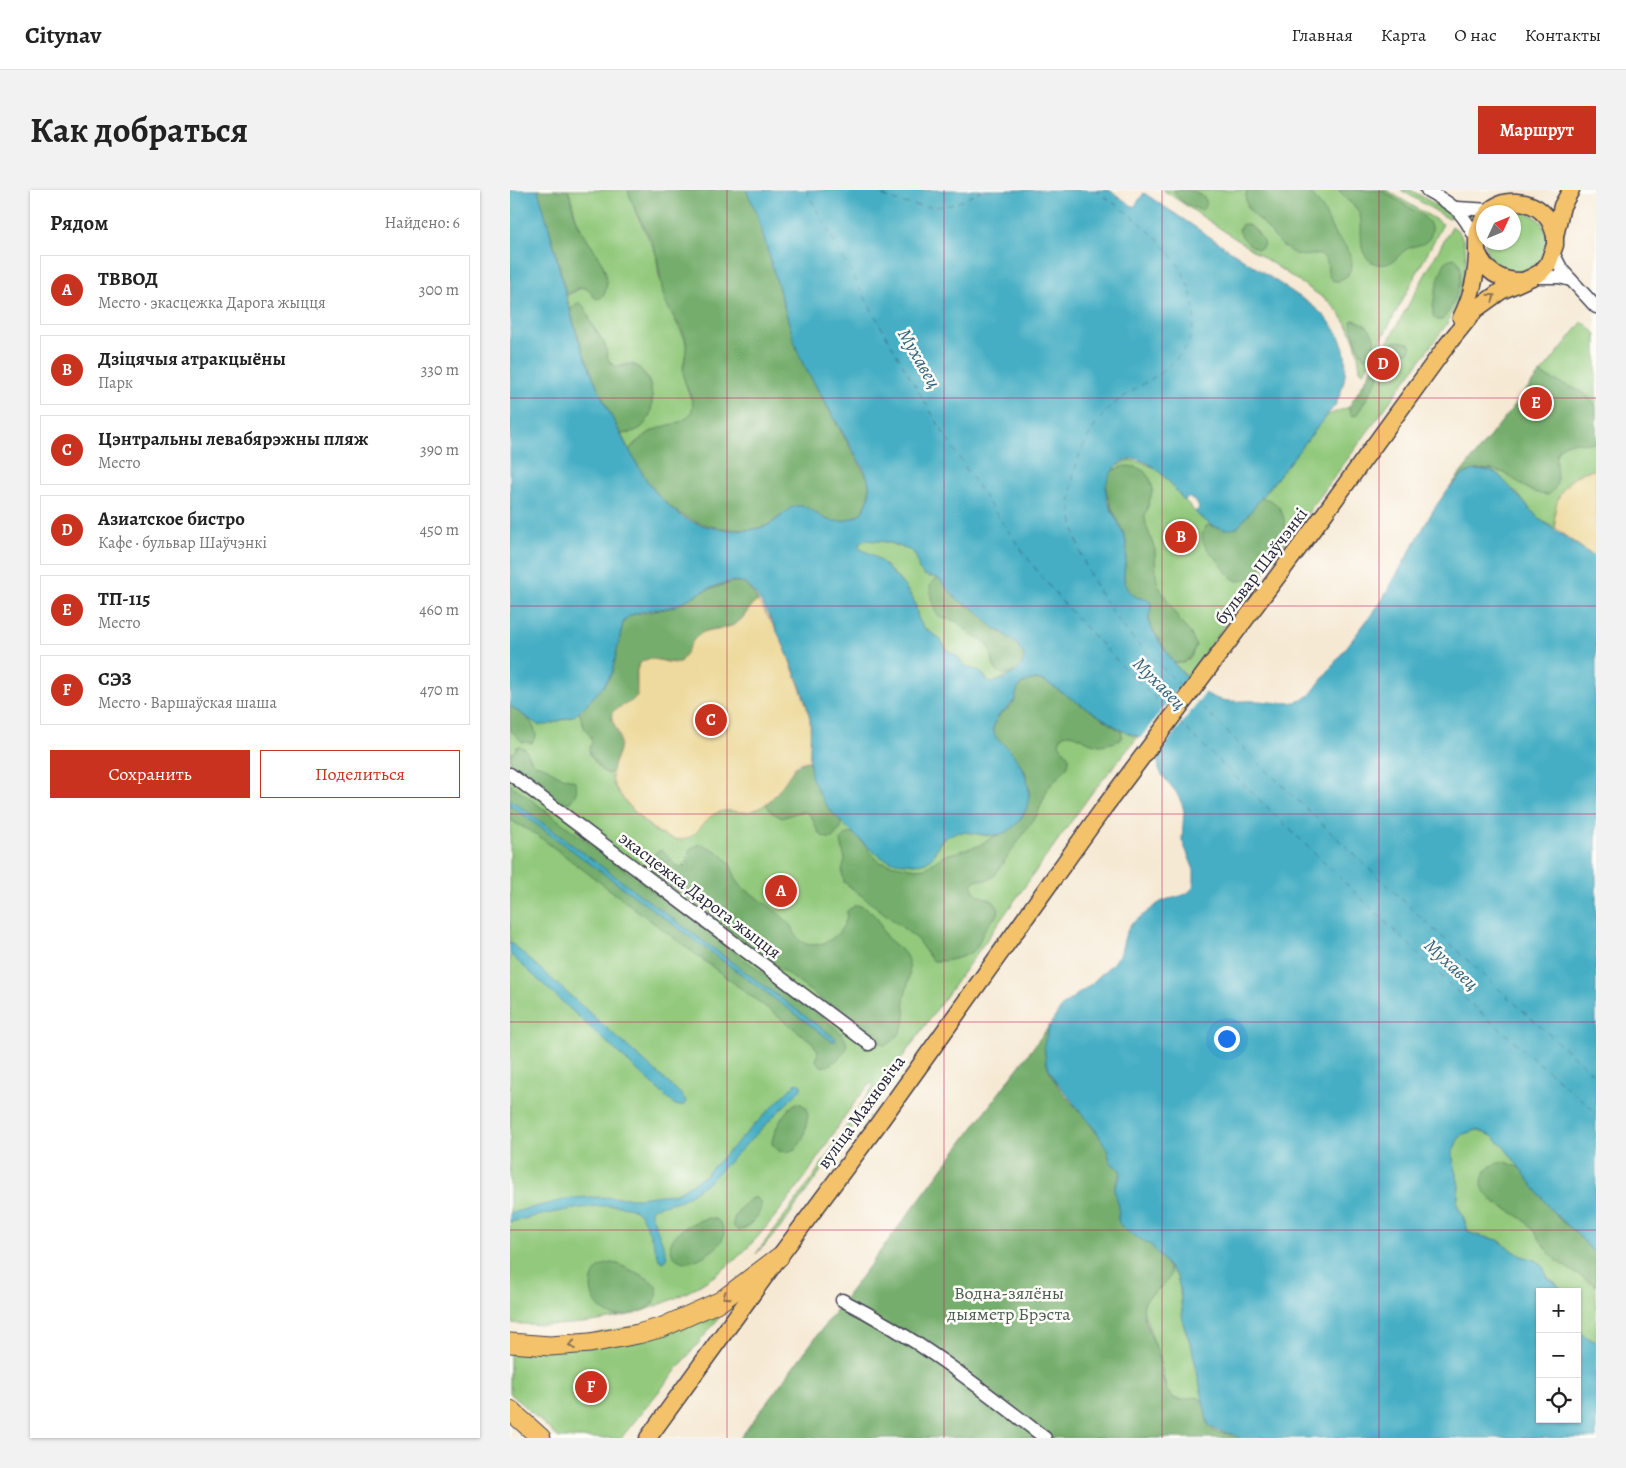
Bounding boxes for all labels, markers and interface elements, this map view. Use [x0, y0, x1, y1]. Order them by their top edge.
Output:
text: Citynav [25, 19, 101, 51]
text: Главная [1292, 23, 1353, 47]
text: Карта [1381, 23, 1426, 47]
text: О нас [1454, 23, 1497, 47]
text: Контакты [1525, 23, 1601, 47]
text: Как добраться [30, 106, 248, 154]
button: Маршрут [1478, 106, 1596, 154]
north arrow [1476, 205, 1521, 250]
text: Рядом [50, 209, 108, 237]
text: Найдено: 6 [385, 212, 460, 234]
text: ТВВОД [98, 266, 158, 292]
text: A [62, 279, 72, 301]
text: 300 m [419, 279, 459, 301]
text: Место · экасцежка Дарога жыцця [98, 292, 326, 314]
one-way arrow [1486, 294, 1496, 303]
water label: Мухавец [892, 324, 947, 393]
pin: D [1367, 345, 1399, 383]
text: Дзіцячыя атракцыёны [98, 346, 286, 372]
text: B [62, 359, 72, 381]
text: 330 m [421, 359, 459, 381]
text: Парк [98, 372, 133, 394]
pin: E [1520, 384, 1552, 422]
text: Цэнтральны левабярэжны пляж [98, 426, 369, 452]
text: C [62, 439, 72, 461]
text: 390 m [420, 439, 459, 461]
text: Место [98, 452, 141, 474]
street label: бульвар Шаўчэнкі [1209, 503, 1313, 629]
text: Азиатское бистро [98, 506, 245, 532]
pin: B [1165, 518, 1197, 556]
text: D [61, 519, 73, 541]
text: 450 m [420, 519, 459, 541]
text: Кафе · бульвар Шаўчэнкі [98, 532, 267, 554]
text: ТП-115 [98, 586, 150, 612]
text: E [62, 599, 72, 621]
text: 460 m [419, 599, 459, 621]
text: Место [98, 612, 141, 634]
water label: Мухавец [1127, 651, 1192, 716]
text: СЭЗ [98, 666, 132, 692]
text: F [63, 679, 71, 701]
text: 470 m [420, 679, 459, 701]
text: Место · Варшаўская шаша [98, 692, 277, 714]
pin: C [695, 701, 727, 739]
button: Сохранить [50, 750, 250, 798]
button: Поделиться [260, 750, 460, 798]
street label: экасцежка Дарога жыцця [614, 826, 786, 964]
pin: A [765, 872, 797, 910]
water label: Мухавец [1419, 933, 1484, 997]
your location [1214, 1026, 1240, 1052]
street label: вуліца Махновіча [812, 1050, 911, 1174]
park label: Водна-зялёны дыяметр Брэста [946, 1281, 1071, 1326]
map controls [1536, 1288, 1581, 1423]
button: + [1536, 1288, 1581, 1333]
one-way arrow [722, 1290, 731, 1299]
button: − [1536, 1333, 1581, 1378]
one-way arrow [568, 1339, 576, 1350]
pin: F [575, 1368, 607, 1406]
button: locate [1536, 1378, 1581, 1423]

